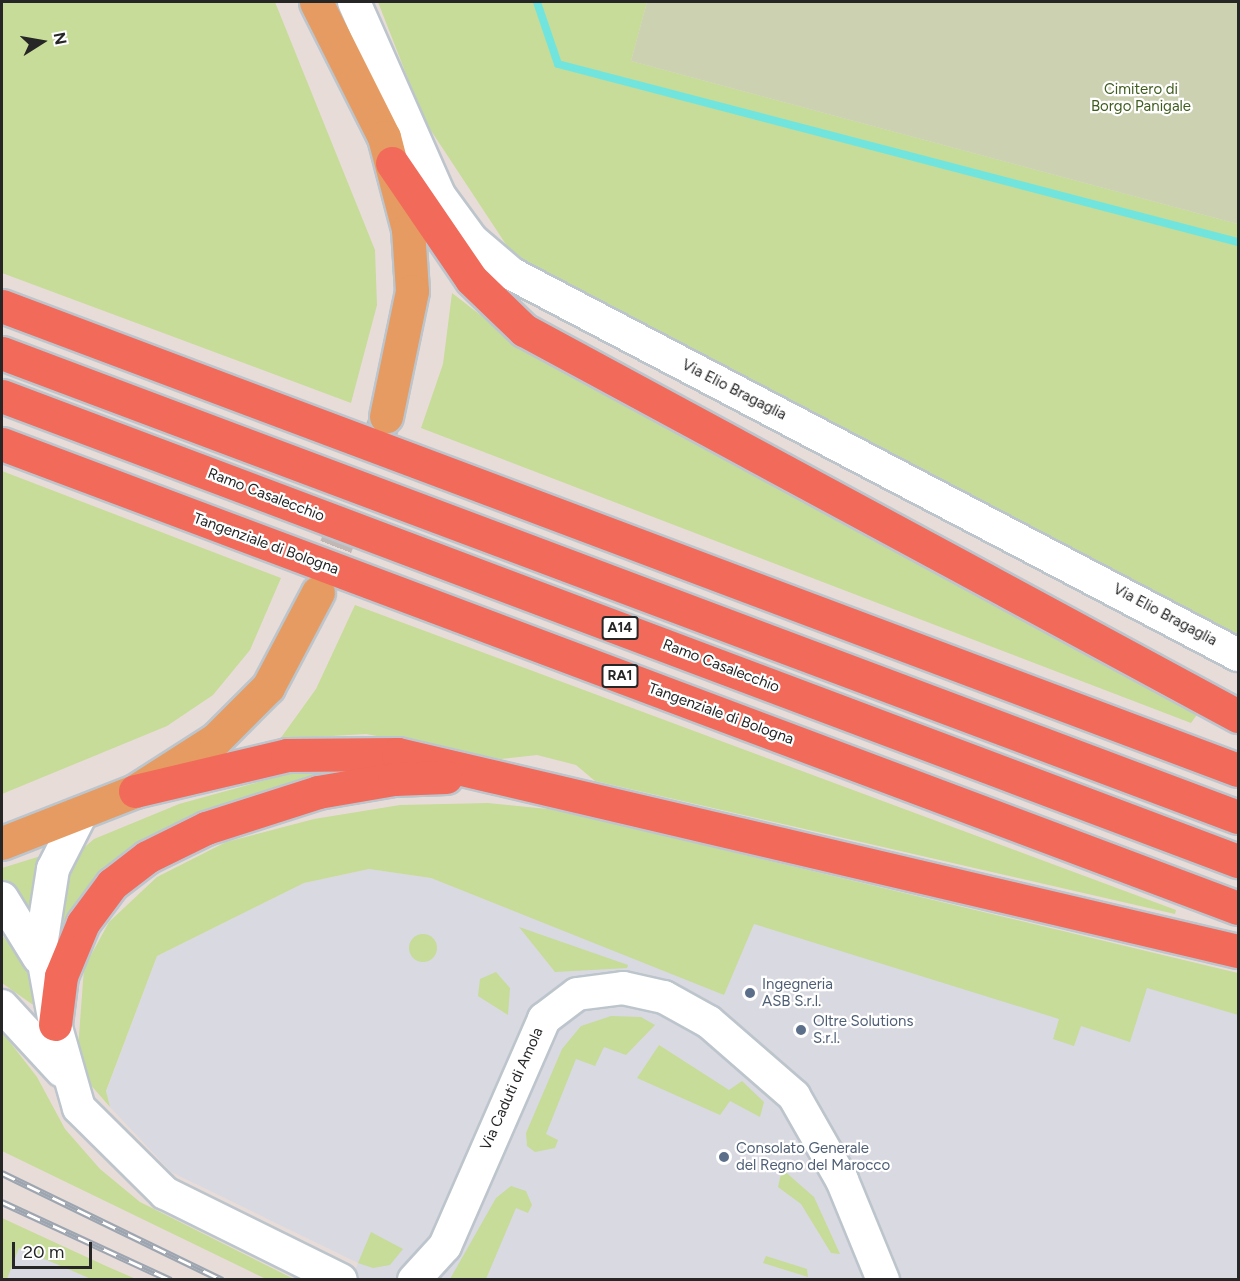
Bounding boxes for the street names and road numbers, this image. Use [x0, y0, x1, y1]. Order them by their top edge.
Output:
street label: Via Elio Bragaglia [679, 356, 789, 424]
street label: Ramo Casalecchio [205, 464, 327, 526]
street label: Tangenziale di Bologna [191, 509, 341, 579]
street label: Via Elio Bragaglia [1110, 580, 1220, 650]
road number: A14 [600, 617, 640, 639]
street label: Ramo Casalecchio [660, 635, 782, 697]
road number: RA1 [600, 665, 640, 687]
street label: Tangenziale di Bologna [646, 679, 796, 749]
street label: Via Caduti di Amola [477, 1025, 547, 1153]

